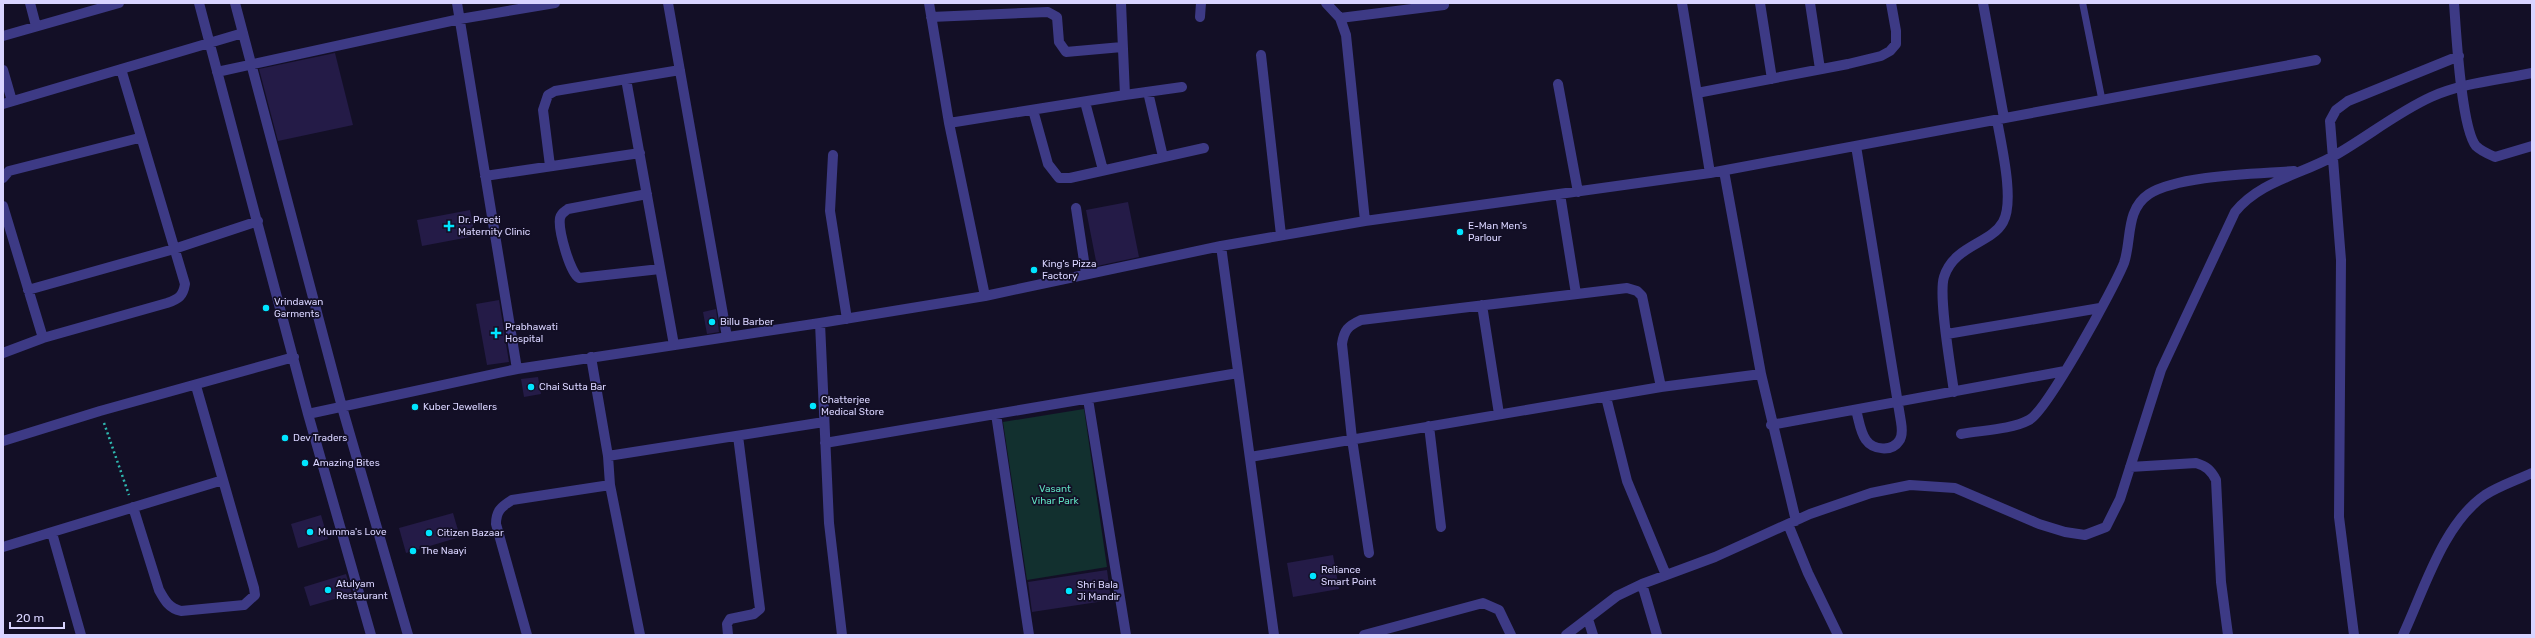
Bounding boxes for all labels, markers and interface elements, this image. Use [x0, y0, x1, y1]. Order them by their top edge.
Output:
place label: Dr. Preeti Maternity Clinic [458, 214, 531, 238]
marker: Dr. Preeti Maternity Clinic [443, 220, 455, 232]
place label: E-Man Men's Parlour [1468, 220, 1527, 244]
marker: E-Man Men's Parlour [1455, 227, 1465, 237]
place label: King's Pizza Factory [1042, 258, 1096, 282]
marker: King's Pizza Factory [1029, 265, 1039, 275]
place label: Vrindawan Garments [274, 296, 323, 320]
marker: Vrindawan Garments [261, 303, 271, 313]
place label: Billu Barber [720, 316, 774, 328]
marker: Billu Barber [707, 317, 717, 327]
place label: Prabhawati Hospital [505, 321, 558, 345]
marker: Prabhawati Hospital [490, 327, 502, 339]
place label: Chai Sutta Bar [539, 381, 606, 393]
marker: Chai Sutta Bar [526, 382, 536, 392]
place label: Chatterjee Medical Store [821, 394, 884, 418]
place label: Kuber Jewellers [423, 401, 497, 413]
marker: Chatterjee Medical Store [808, 401, 818, 411]
marker: Kuber Jewellers [410, 402, 420, 412]
place label: Dev Traders [293, 432, 347, 444]
marker: Dev Traders [280, 433, 290, 443]
place label: Amazing Bites [313, 457, 380, 469]
marker: Amazing Bites [300, 458, 310, 468]
park label: Vasant Vihar Park [1031, 483, 1080, 507]
place label: Mumma's Love [318, 526, 387, 538]
marker: Mumma's Love [305, 527, 315, 537]
place label: Citizen Bazaar [437, 527, 504, 539]
marker: Citizen Bazaar [424, 528, 434, 538]
place label: The Naayi [421, 545, 467, 557]
marker: The Naayi [408, 546, 418, 556]
place label: Reliance Smart Point [1321, 564, 1376, 588]
marker: Reliance Smart Point [1308, 571, 1318, 581]
place label: Atulyam Restaurant [336, 578, 388, 602]
place label: Shri Bala Ji Mandir [1077, 579, 1120, 603]
marker: Atulyam Restaurant [323, 585, 333, 595]
marker: Shri Bala Ji Mandir [1064, 586, 1074, 596]
scale bar [10, 604, 64, 630]
text: 20 m [16, 611, 44, 625]

